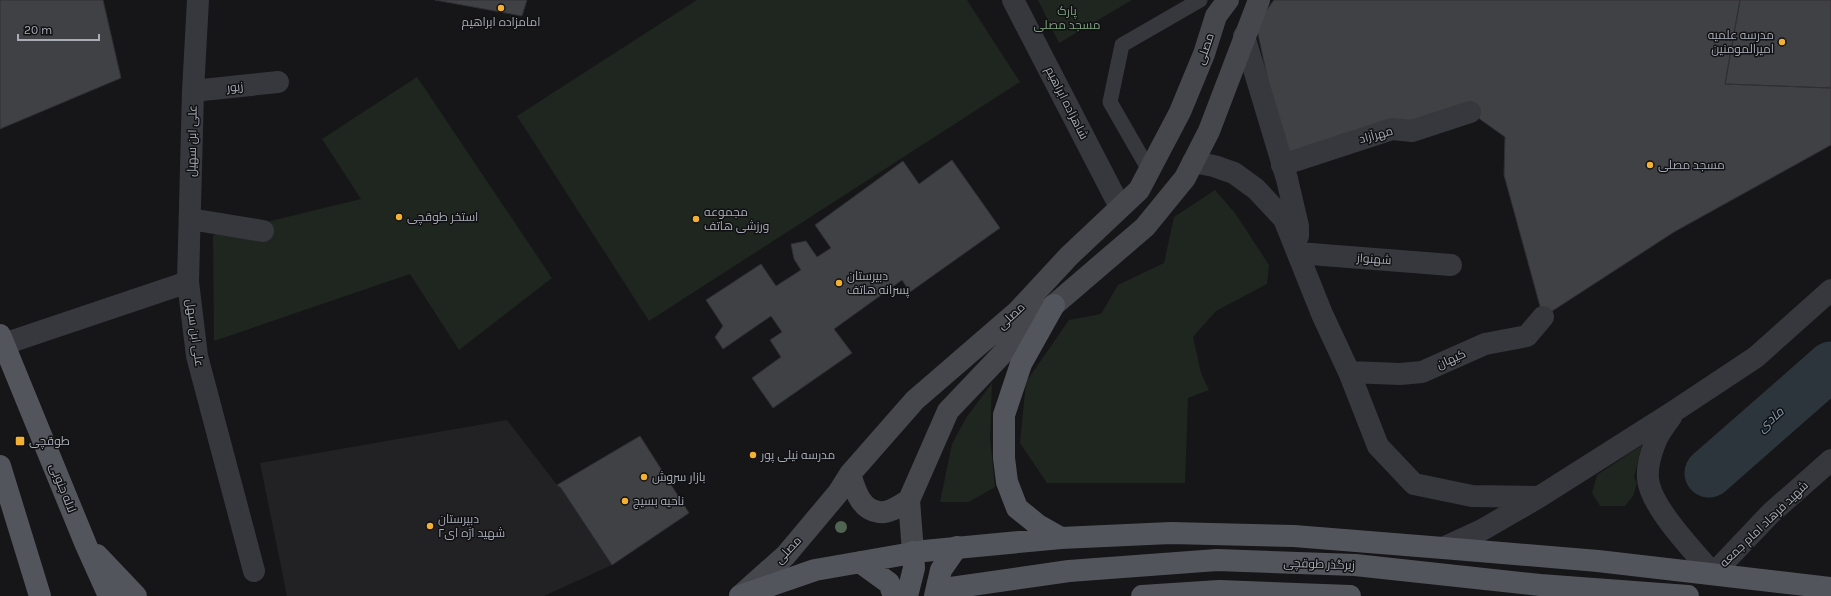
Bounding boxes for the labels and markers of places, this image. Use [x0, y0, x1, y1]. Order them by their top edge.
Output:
marker: امامزاده ابراهیم [496, 3, 506, 13]
place label: امامزاده ابراهیم [462, 15, 540, 30]
place label: مدرسه علمیه امیرالمومنین [1708, 28, 1774, 56]
marker: مدرسه علمیه امیرالمومنین [1777, 37, 1787, 47]
place label: مسجد مصلی [1658, 158, 1725, 172]
marker: مسجد مصلی [1645, 160, 1655, 170]
place label: مجموعه ورزشی هاتف [704, 205, 769, 233]
place label: استخر طوقچی [407, 210, 478, 226]
marker: استخر طوقچی [394, 212, 404, 222]
marker: مجموعه ورزشی هاتف [691, 214, 701, 224]
place label: دبیرستان پسرانه هاتف [847, 269, 910, 299]
marker: دبیرستان پسرانه هاتف [834, 278, 844, 288]
place label: طوقچی [29, 434, 70, 450]
marker: طوقچی [14, 435, 26, 447]
place label: مدرسه نیلی پور [760, 448, 835, 464]
marker: مدرسه نیلی پور [748, 450, 758, 460]
place label: بازار سروش [652, 470, 706, 484]
marker: بازار سروش [639, 472, 649, 482]
place label: ناحیه بسیج [633, 494, 684, 509]
marker: ناحیه بسیج [620, 496, 630, 506]
place label: دبیرستان شهید اژه ای۲ [438, 512, 505, 540]
marker: دبیرستان شهید اژه ای۲ [425, 521, 435, 531]

